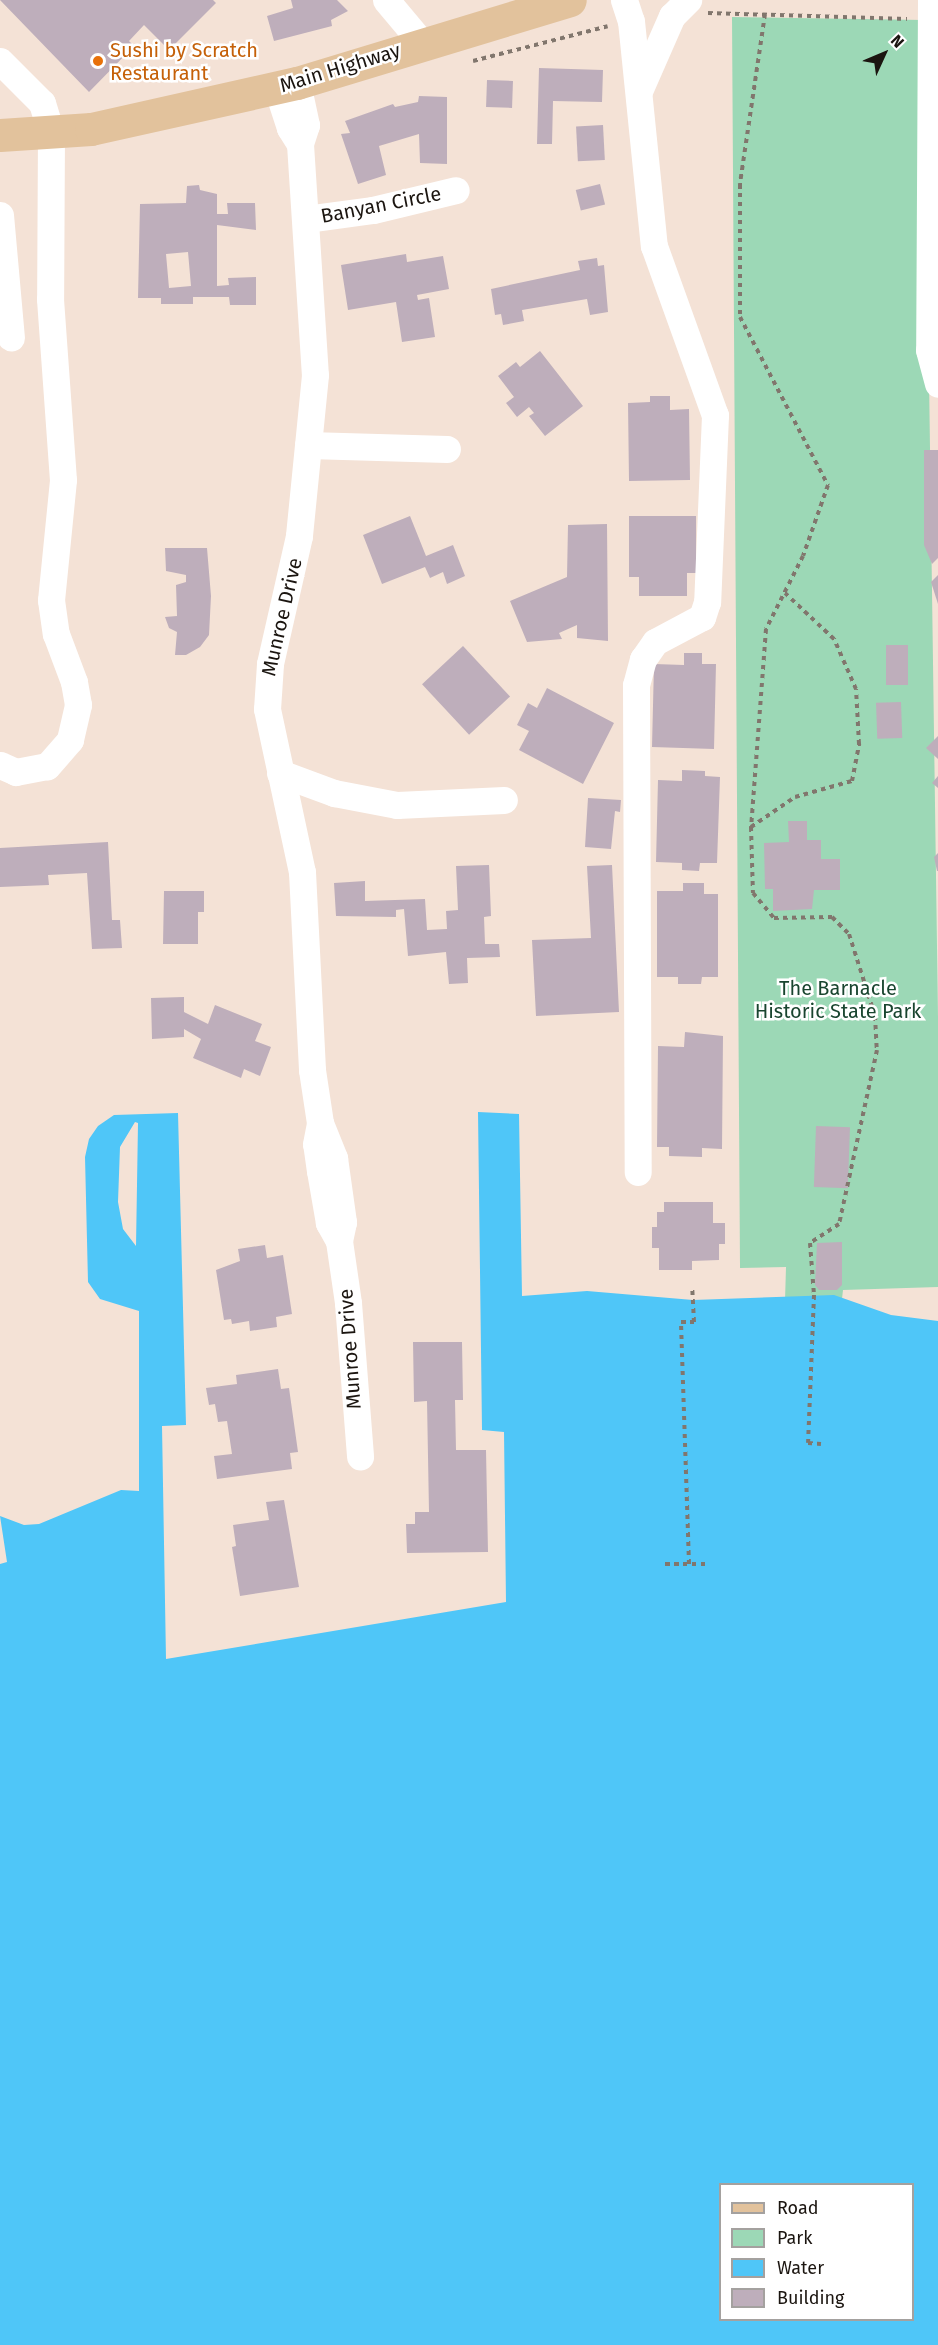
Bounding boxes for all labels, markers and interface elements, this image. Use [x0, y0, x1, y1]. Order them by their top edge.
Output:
north arrow [854, 24, 914, 84]
text: N [887, 31, 908, 52]
place label: Sushi by Scratch Restaurant [110, 38, 258, 85]
street label: Main Highway [277, 38, 403, 98]
marker: Sushi by Scratch Restaurant [91, 54, 105, 68]
street label: Banyan Circle [319, 182, 443, 228]
street label: Munroe Drive [257, 555, 307, 679]
park label: The Barnacle Historic State Park [755, 977, 921, 1024]
street label: Munroe Drive [334, 1288, 366, 1410]
legend [719, 2183, 914, 2321]
text: Road [777, 2197, 819, 2219]
text: Park [777, 2227, 812, 2249]
text: Water [777, 2257, 824, 2279]
text: Building [777, 2287, 844, 2309]

